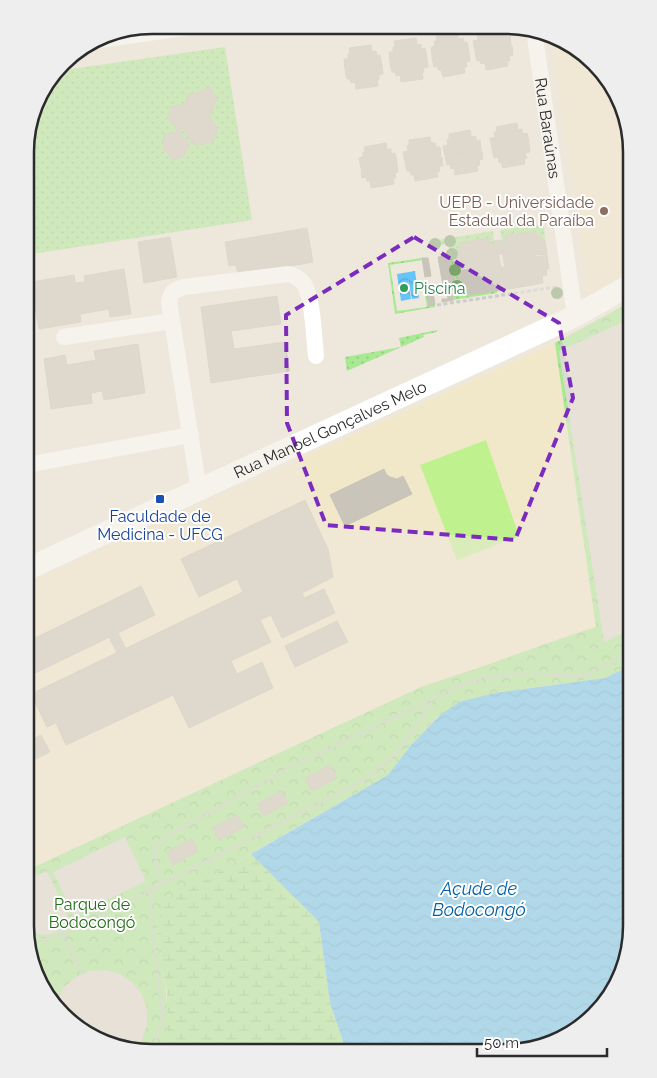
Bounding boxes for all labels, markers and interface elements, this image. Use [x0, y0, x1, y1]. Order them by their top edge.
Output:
street label: Rua Baraúnas [531, 76, 564, 180]
place label: UEPB - Universidade Estadual da Paraíba [439, 193, 594, 230]
marker: UEPB - Universidade Estadual da Paraíba [598, 205, 610, 217]
place label: Piscina [414, 279, 466, 298]
marker: Piscina [398, 282, 410, 294]
street label: Rua Manoel Gonçalves Melo [231, 377, 430, 482]
marker: Faculdade de Medicina - UFCG [154, 493, 166, 505]
place label: Faculdade de Medicina - UFCG [97, 507, 223, 544]
water label: Açude de Bodocongó [432, 878, 526, 920]
park label: Parque de Bodocongó [49, 895, 135, 932]
scale bar [477, 1026, 607, 1058]
text: 50 m [484, 1034, 519, 1052]

